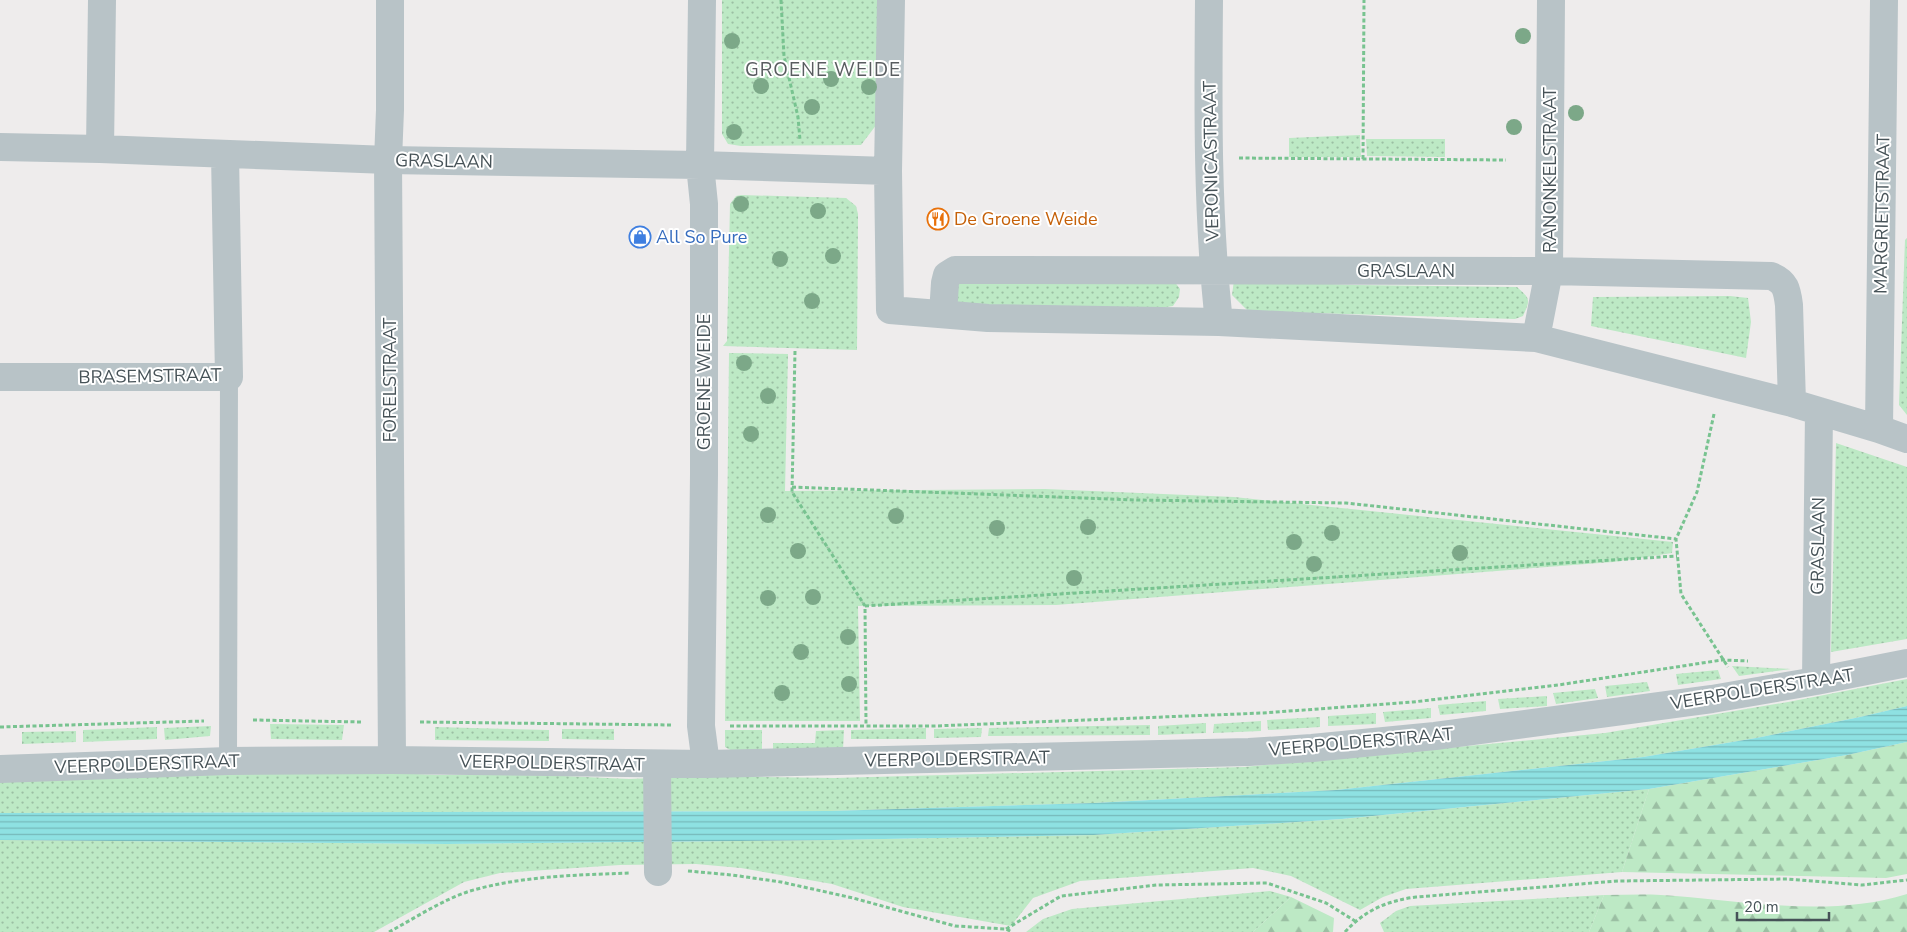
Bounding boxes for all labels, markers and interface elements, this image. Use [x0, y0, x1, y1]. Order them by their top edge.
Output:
district label: GROENE WEIDE [745, 57, 901, 83]
street label: VERONICASTRAAT [1198, 80, 1224, 242]
street label: RANONKELSTRAAT [1538, 87, 1562, 253]
street label: MARGRIETSTRAAT [1869, 134, 1895, 294]
street label: GRASLAAN [395, 148, 493, 174]
restaurant icon: De Groene Weide [926, 207, 950, 231]
place label: De Groene Weide [954, 207, 1098, 231]
shop icon: All So Pure [628, 225, 652, 249]
place label: All So Pure [656, 225, 747, 249]
street label: GRASLAAN [1357, 259, 1455, 283]
street label: GROENE WEIDE [692, 314, 716, 450]
street label: FORELSTRAAT [378, 318, 402, 442]
street label: BRASEMSTRAAT [78, 363, 222, 389]
street label: GRASLAAN [1805, 497, 1831, 595]
street label: VEERPOLDERSTRAAT [1668, 663, 1856, 716]
street label: VEERPOLDERSTRAAT [1267, 722, 1455, 762]
street label: VEERPOLDERSTRAAT [863, 745, 1050, 773]
street label: VEERPOLDERSTRAAT [53, 749, 240, 779]
street label: VEERPOLDERSTRAAT [458, 749, 645, 777]
scale bar [1737, 890, 1830, 922]
text: 20 m [1744, 897, 1779, 917]

